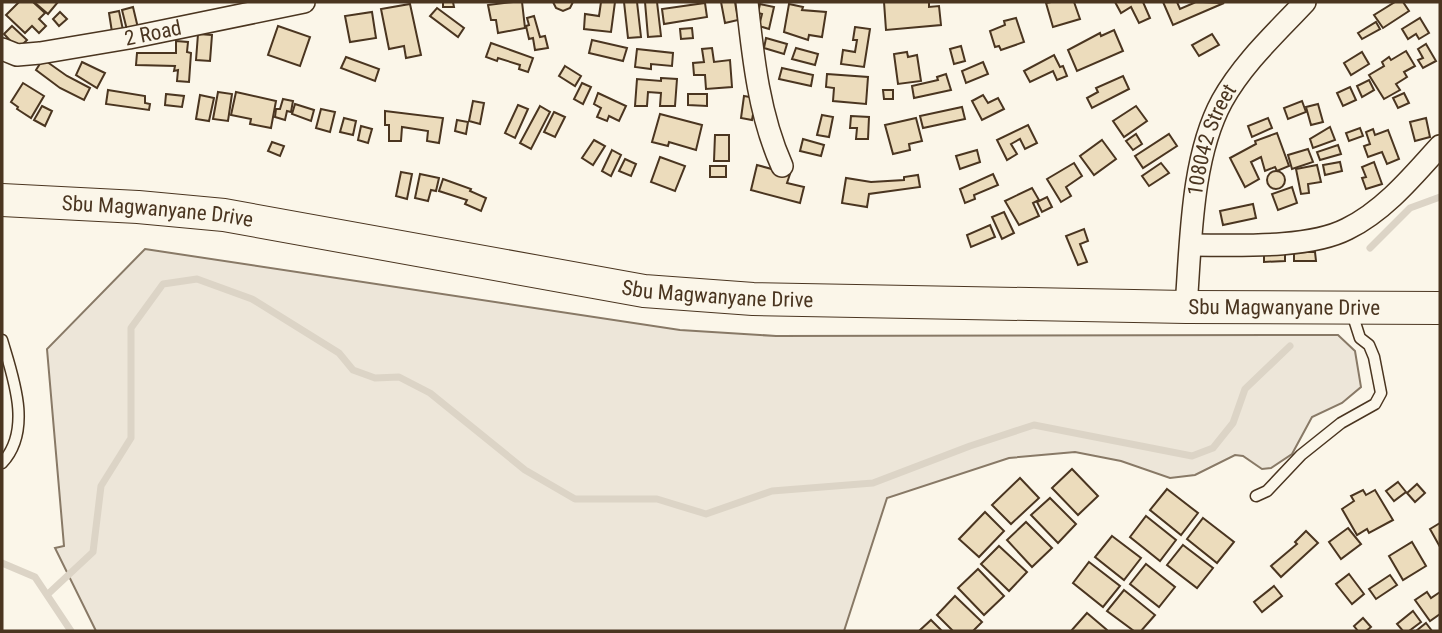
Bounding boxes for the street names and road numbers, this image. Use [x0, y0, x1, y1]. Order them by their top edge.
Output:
street label: 2 Road [122, 16, 184, 51]
street label: 108042 Street [1183, 80, 1241, 197]
street label: Sbu Magwanyane Drive [61, 191, 255, 232]
street label: Sbu Magwanyane Drive [620, 275, 814, 312]
street label: Sbu Magwanyane Drive [1188, 295, 1380, 320]

